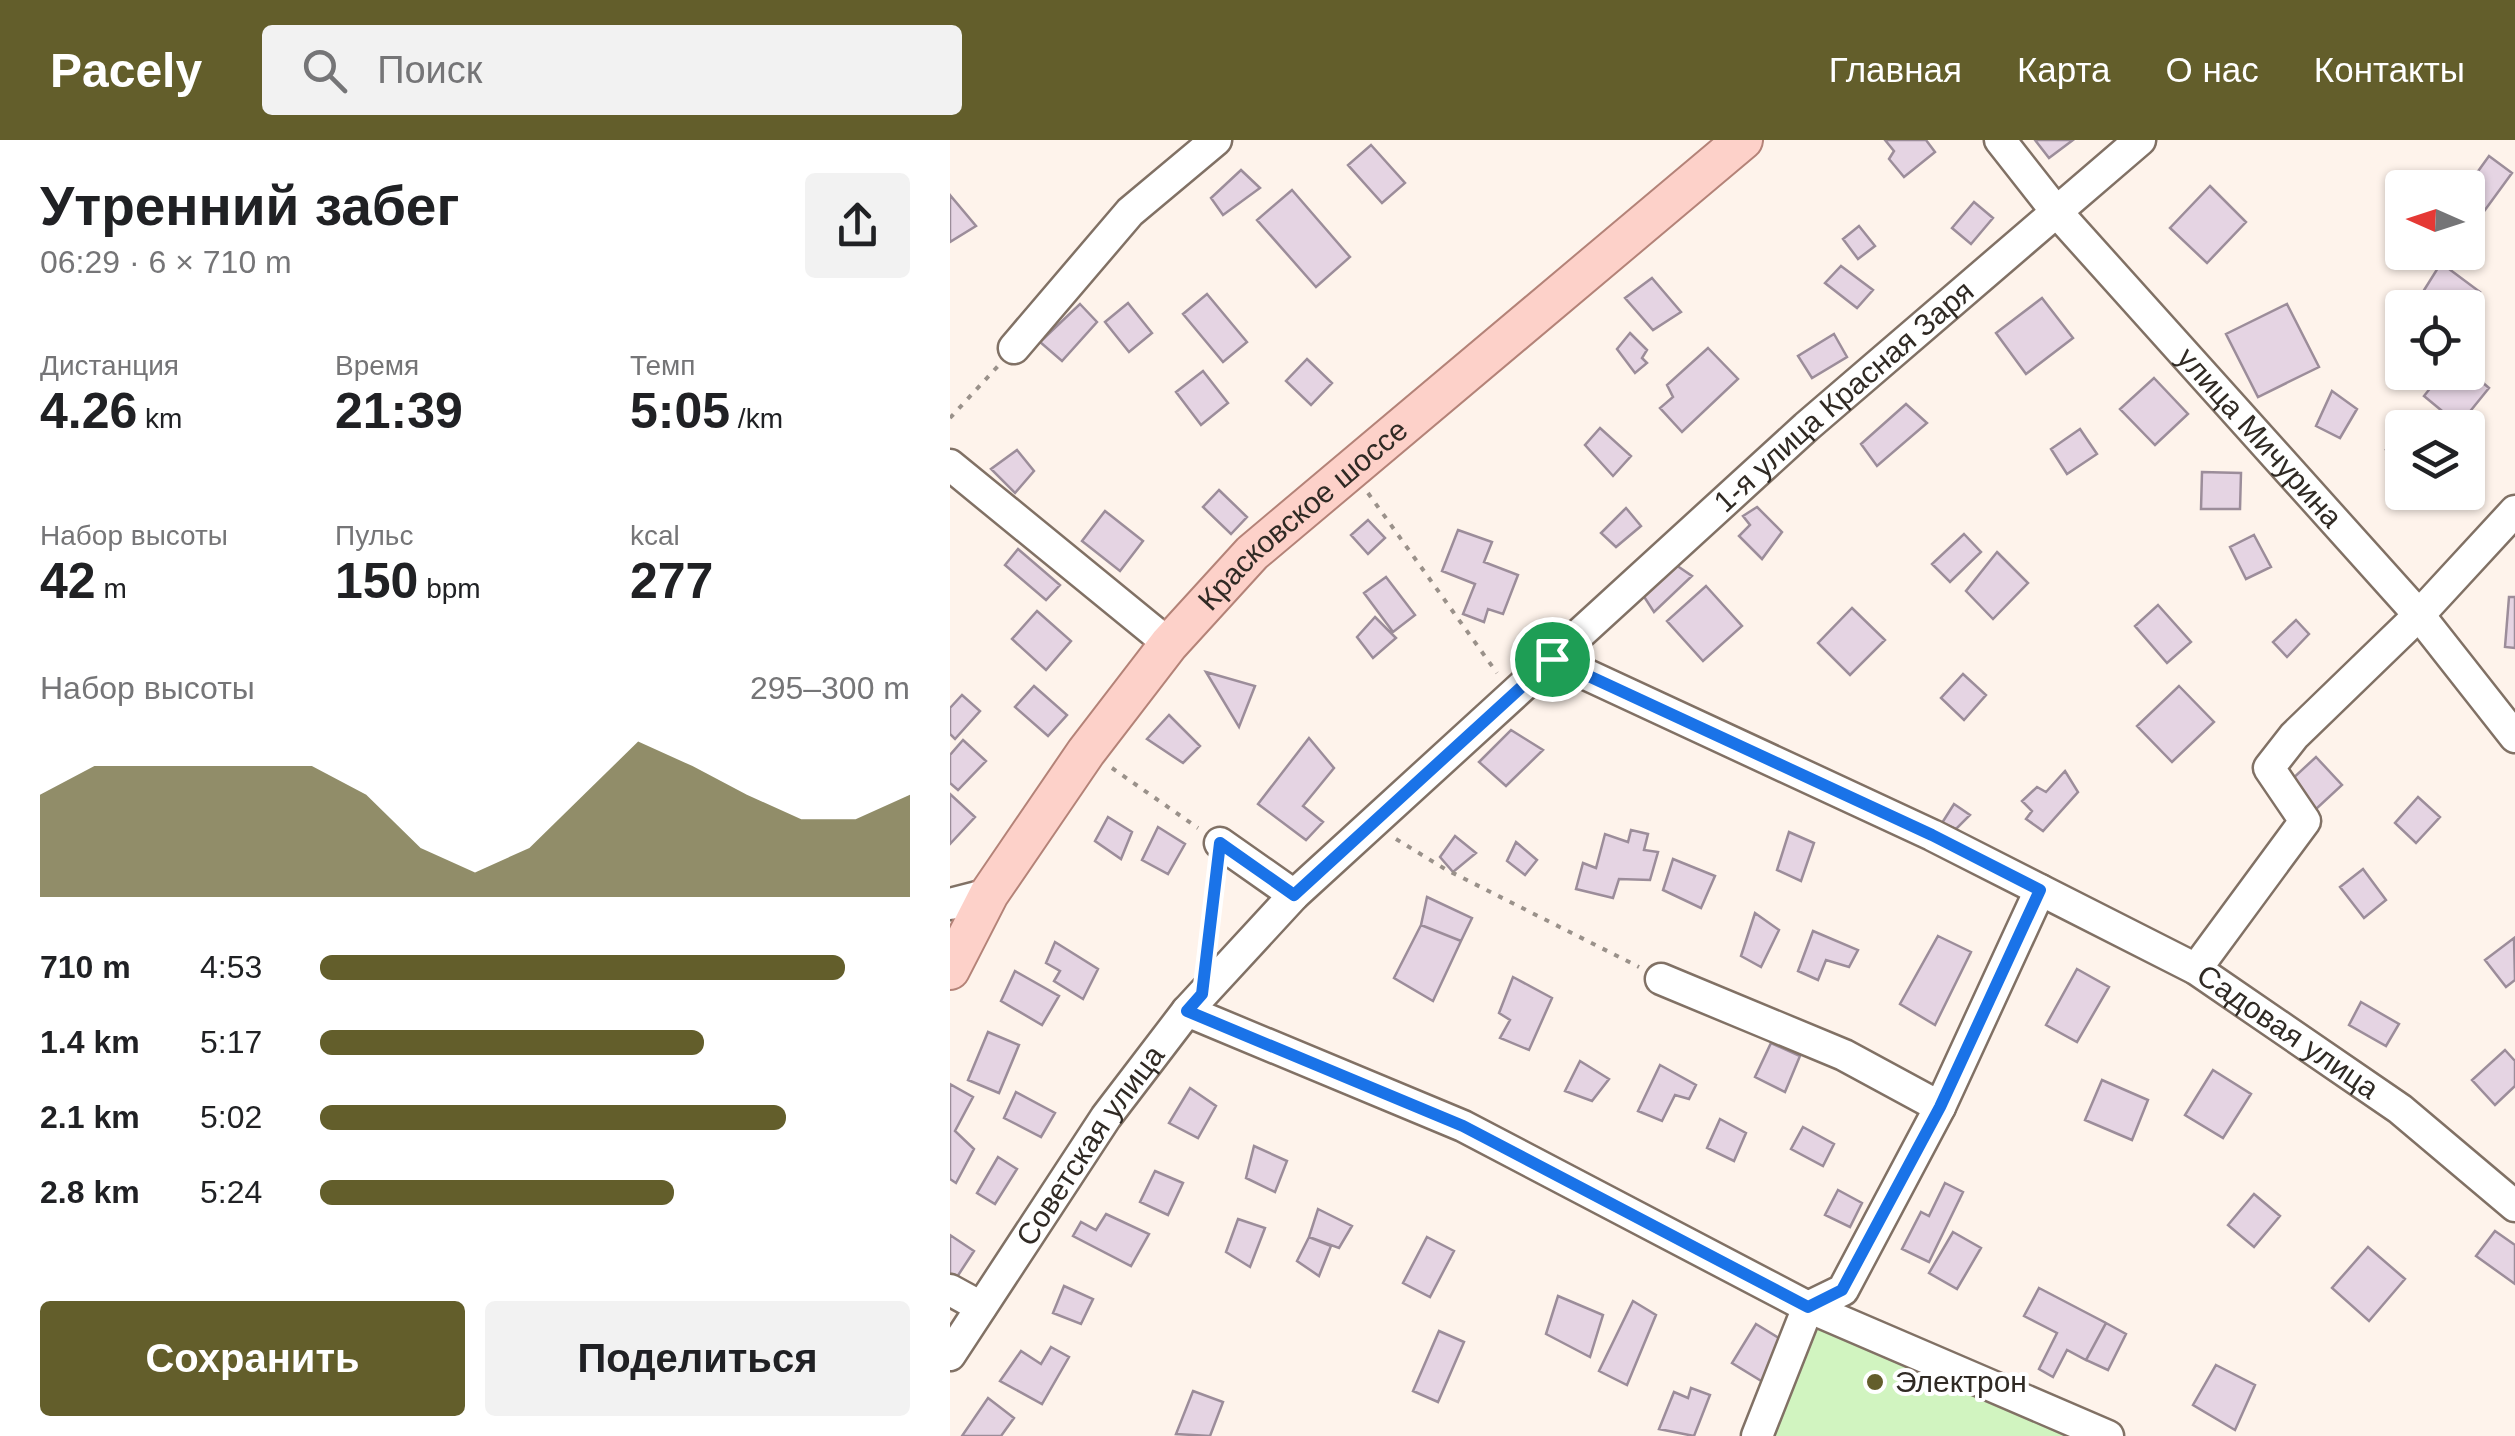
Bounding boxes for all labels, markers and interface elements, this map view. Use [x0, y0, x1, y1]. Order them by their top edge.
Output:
search box [262, 25, 962, 115]
icon: search [297, 43, 352, 98]
text: Pacely [50, 44, 202, 97]
text: Поиск [377, 49, 482, 91]
text: Главная [1829, 50, 1962, 89]
text: Карта [2017, 50, 2111, 89]
text: О нас [2166, 50, 2259, 89]
text: Контакты [2314, 50, 2465, 89]
north arrow [2385, 170, 2485, 270]
map controls [2385, 170, 2485, 510]
button: share [805, 173, 910, 278]
text: Утренний забег [40, 175, 459, 237]
text: 06:29 · 6 × 710 m [40, 244, 292, 280]
street label: 1-я улица Красная Заря [1707, 274, 1980, 518]
button: locate [2385, 290, 2485, 390]
street label: улица Мичурина [2171, 341, 2349, 534]
text: Дистанция [40, 350, 179, 381]
text: Время [335, 350, 419, 381]
text: Темп [630, 350, 696, 381]
text: 4.26 [40, 383, 137, 439]
text: 21:39 [335, 383, 463, 439]
text: 5:05 [630, 383, 730, 439]
text: km [137, 403, 182, 434]
text: /km [730, 403, 783, 434]
button: layers [2385, 410, 2485, 510]
street label: Красковское шоссе [1191, 413, 1414, 617]
text: Набор высоты [40, 520, 228, 551]
text: Пульс [335, 520, 413, 551]
text: kcal [630, 520, 680, 551]
text: 42 [40, 553, 96, 609]
text: 150 [335, 553, 418, 609]
text: 277 [630, 553, 713, 609]
text: m [96, 573, 127, 604]
text: bpm [418, 573, 481, 604]
pin [1510, 617, 1595, 702]
icon: arrive [1525, 632, 1580, 687]
text: Набор высоты [40, 670, 255, 706]
text: 295–300 m [750, 670, 910, 706]
text: 710 m [40, 949, 131, 985]
text: 4:53 [200, 949, 262, 985]
street label: Садовая улица [2191, 958, 2385, 1105]
text: 1.4 km [40, 1024, 140, 1060]
text: 5:17 [200, 1024, 262, 1060]
street label: Советская улица [1009, 1039, 1171, 1252]
text: 2.1 km [40, 1099, 140, 1135]
text: 5:02 [200, 1099, 262, 1135]
text: 2.8 km [40, 1174, 140, 1210]
text: 5:24 [200, 1174, 262, 1210]
button: Сохранить [40, 1301, 465, 1416]
button: Поделиться [485, 1301, 910, 1416]
place label: Электрон [1895, 1365, 2027, 1398]
marker: Электрон [1864, 1371, 1886, 1393]

